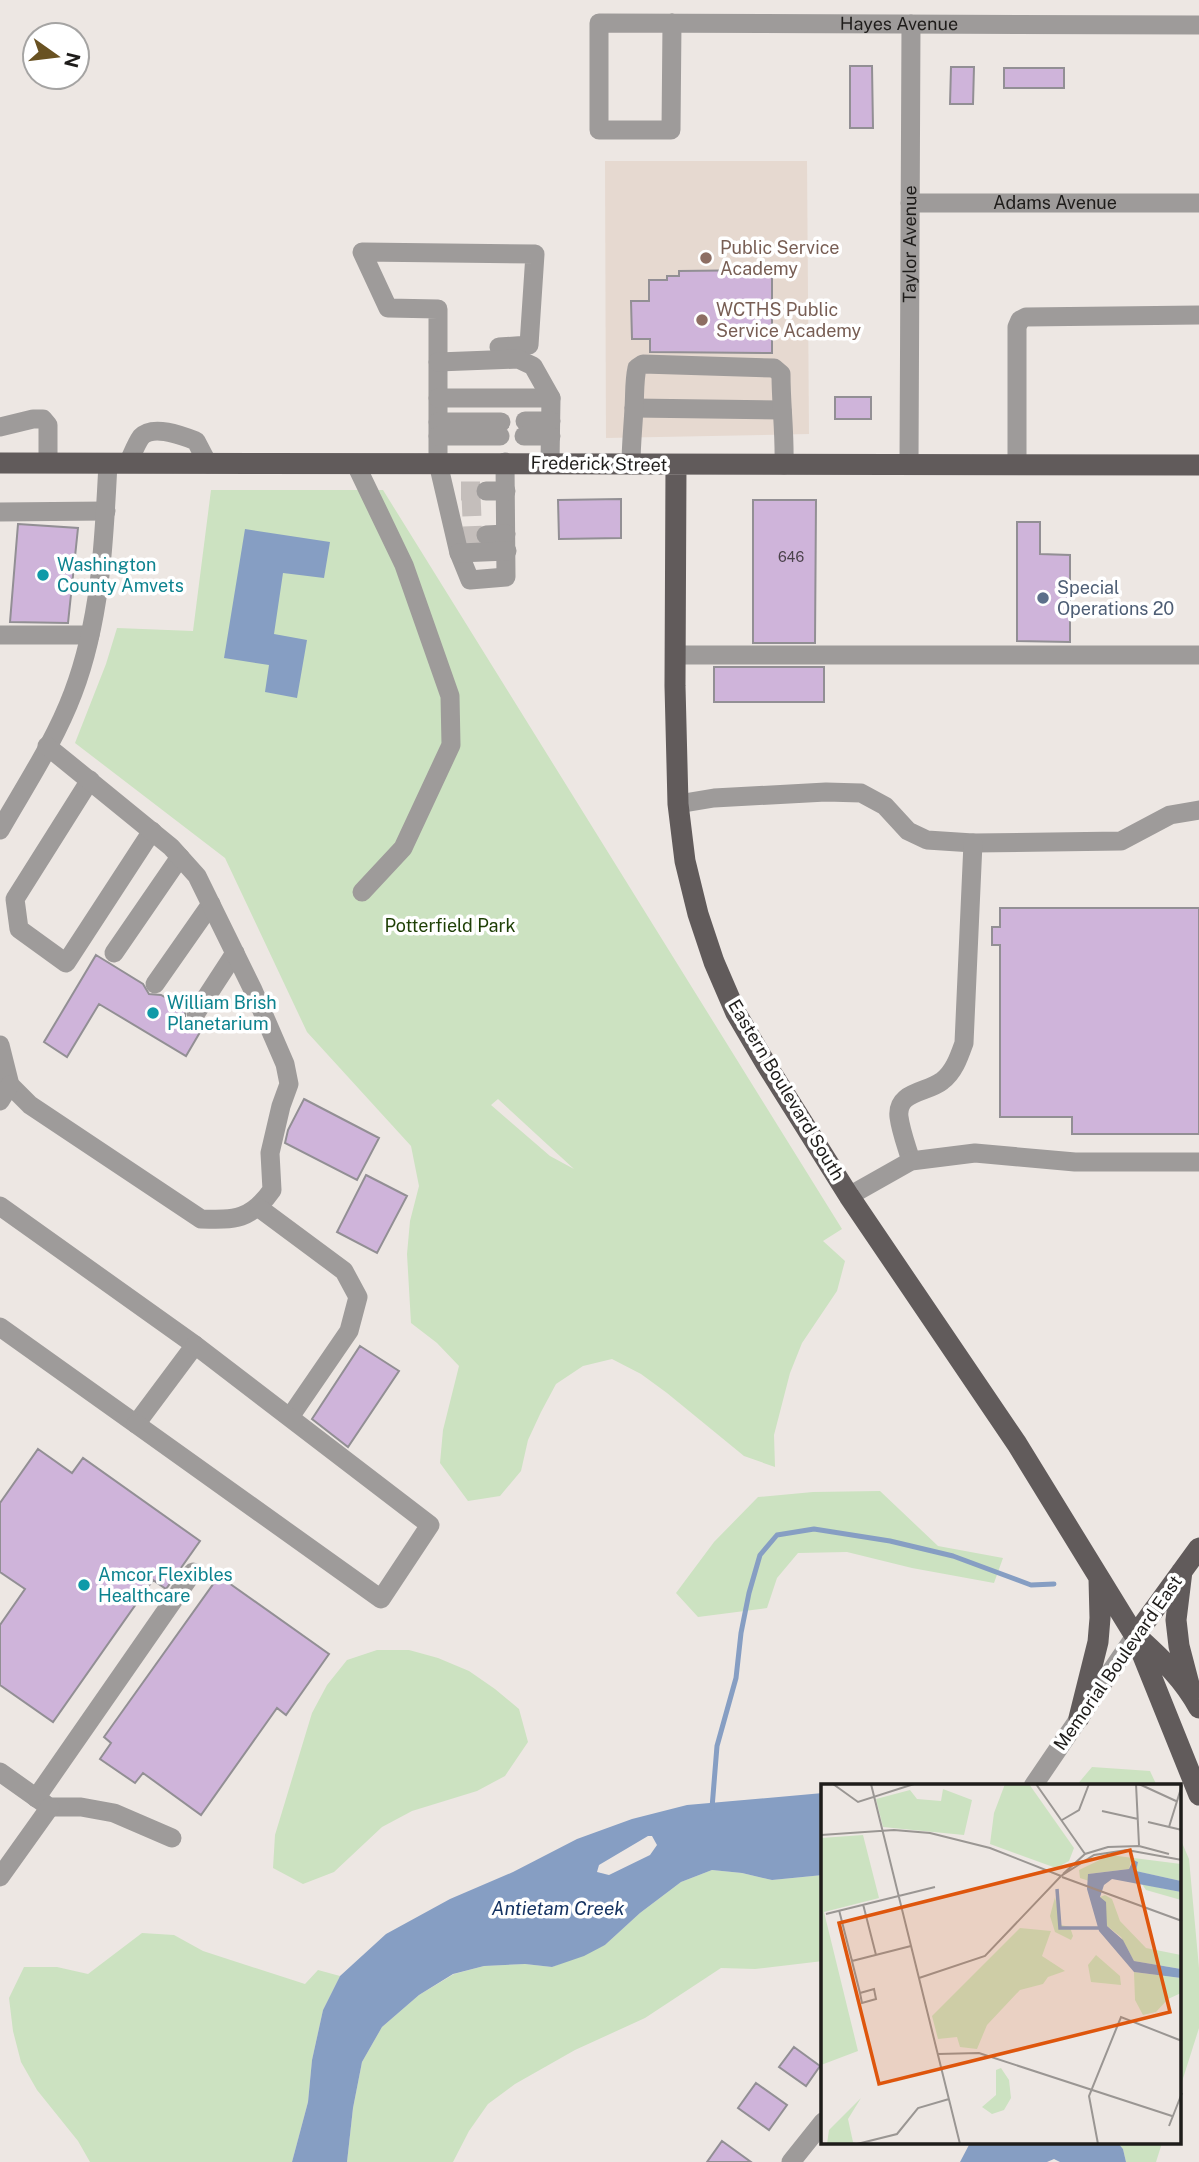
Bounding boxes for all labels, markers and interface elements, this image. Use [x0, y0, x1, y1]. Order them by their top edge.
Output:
street label: Hayes Avenue [840, 13, 958, 34]
north arrow [21, 21, 91, 91]
text: N [60, 50, 85, 70]
street label: Taylor Avenue [899, 185, 920, 303]
street label: Adams Avenue [993, 192, 1117, 213]
place label: Public Service Academy [720, 237, 840, 279]
marker: Public Service Academy [698, 250, 714, 266]
place label: WCTHS Public Service Academy [716, 299, 862, 341]
marker: WCTHS Public Service Academy [694, 312, 710, 328]
street label: Frederick Street [530, 452, 668, 475]
house number: 646 [778, 549, 804, 565]
place label: Washington County Amvets [57, 554, 184, 596]
marker: Washington County Amvets [35, 567, 51, 583]
place label: Special Operations 20 [1057, 577, 1174, 619]
marker: Special Operations 20 [1035, 590, 1051, 606]
park label: Potterfield Park [384, 915, 516, 936]
place label: William Brish Planetarium [167, 992, 277, 1034]
street label: Eastern Boulevard South [724, 995, 849, 1184]
marker: William Brish Planetarium [145, 1005, 161, 1021]
place label: Amcor Flexibles Healthcare [98, 1564, 233, 1606]
street label: Memorial Boulevard East [1049, 1571, 1186, 1754]
marker: Amcor Flexibles Healthcare [76, 1577, 92, 1593]
inset map [821, 1784, 1182, 2144]
water label: Antietam Creek [491, 1897, 625, 1919]

